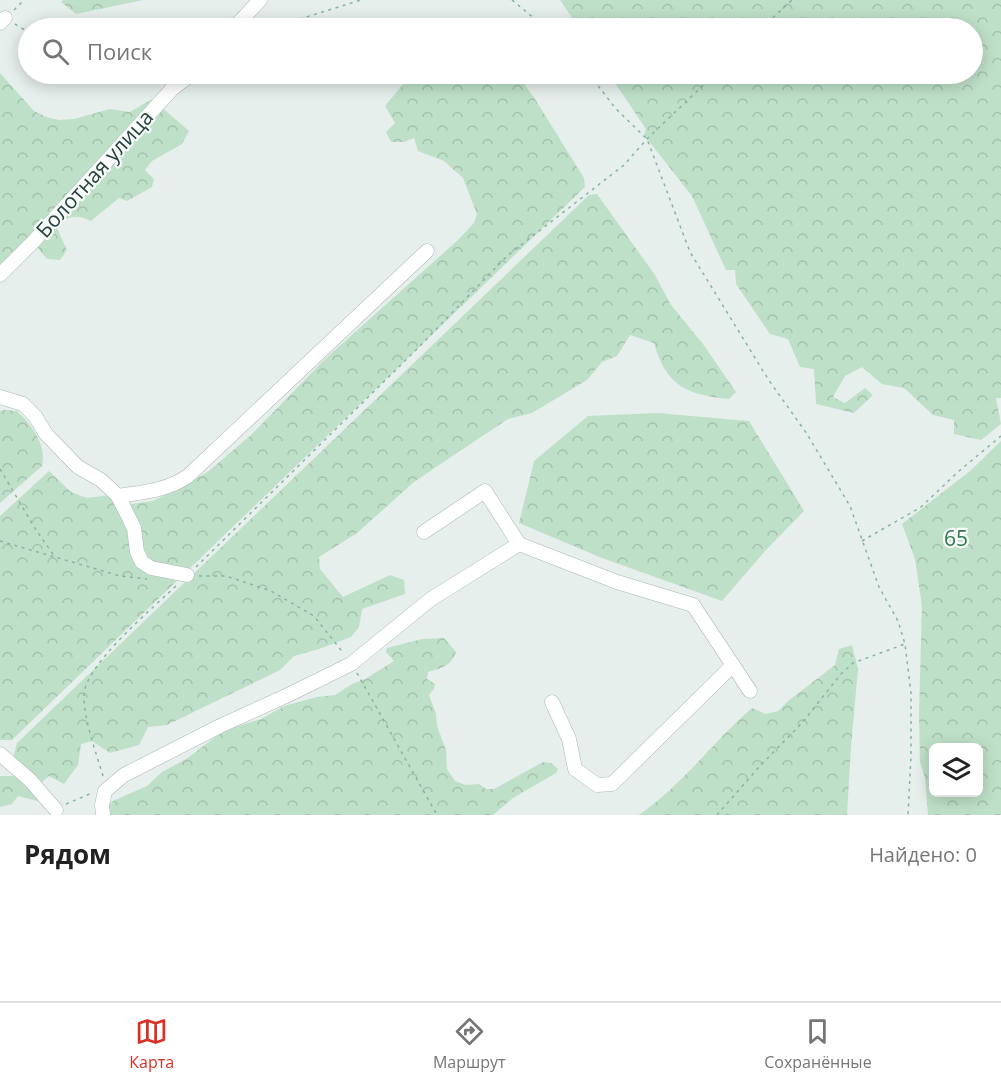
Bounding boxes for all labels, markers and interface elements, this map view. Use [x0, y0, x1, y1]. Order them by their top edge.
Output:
search box [18, 18, 983, 84]
icon: search [39, 35, 72, 68]
text: Поиск [87, 36, 152, 66]
street label: Болотная улица [29, 103, 159, 243]
park label: 65 [944, 524, 968, 552]
map controls [929, 743, 983, 797]
button: layers [929, 743, 983, 797]
text: Рядом [24, 836, 111, 872]
text: Найдено: 0 [869, 841, 977, 868]
tab: Карта [129, 1015, 174, 1073]
tab: Маршрут [433, 1015, 506, 1073]
tab: Сохранённые [764, 1015, 872, 1073]

